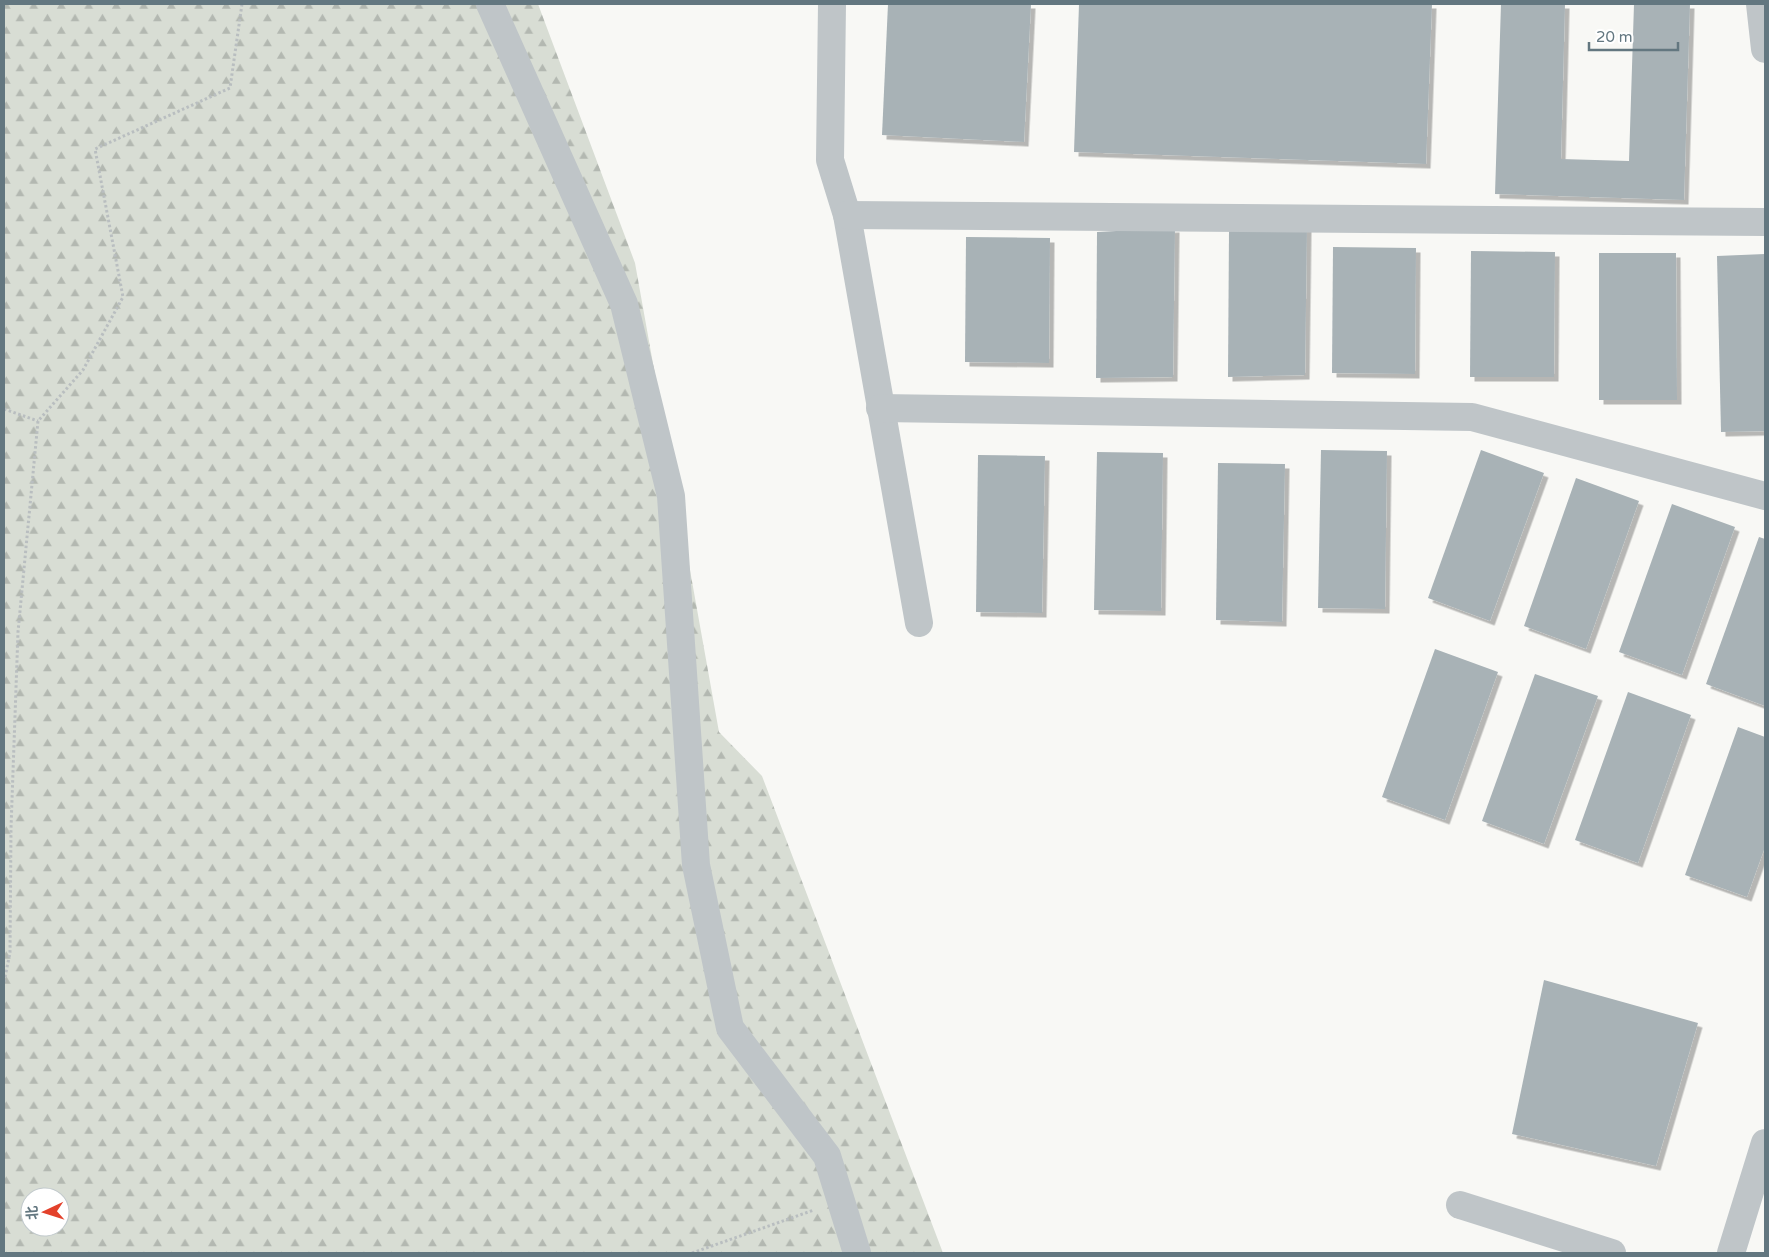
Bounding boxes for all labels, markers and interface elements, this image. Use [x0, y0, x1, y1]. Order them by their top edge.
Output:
scale bar [1589, 20, 1678, 52]
text: 20 m [1596, 28, 1633, 46]
north arrow [20, 1187, 70, 1237]
text: 北 [24, 1205, 41, 1220]

